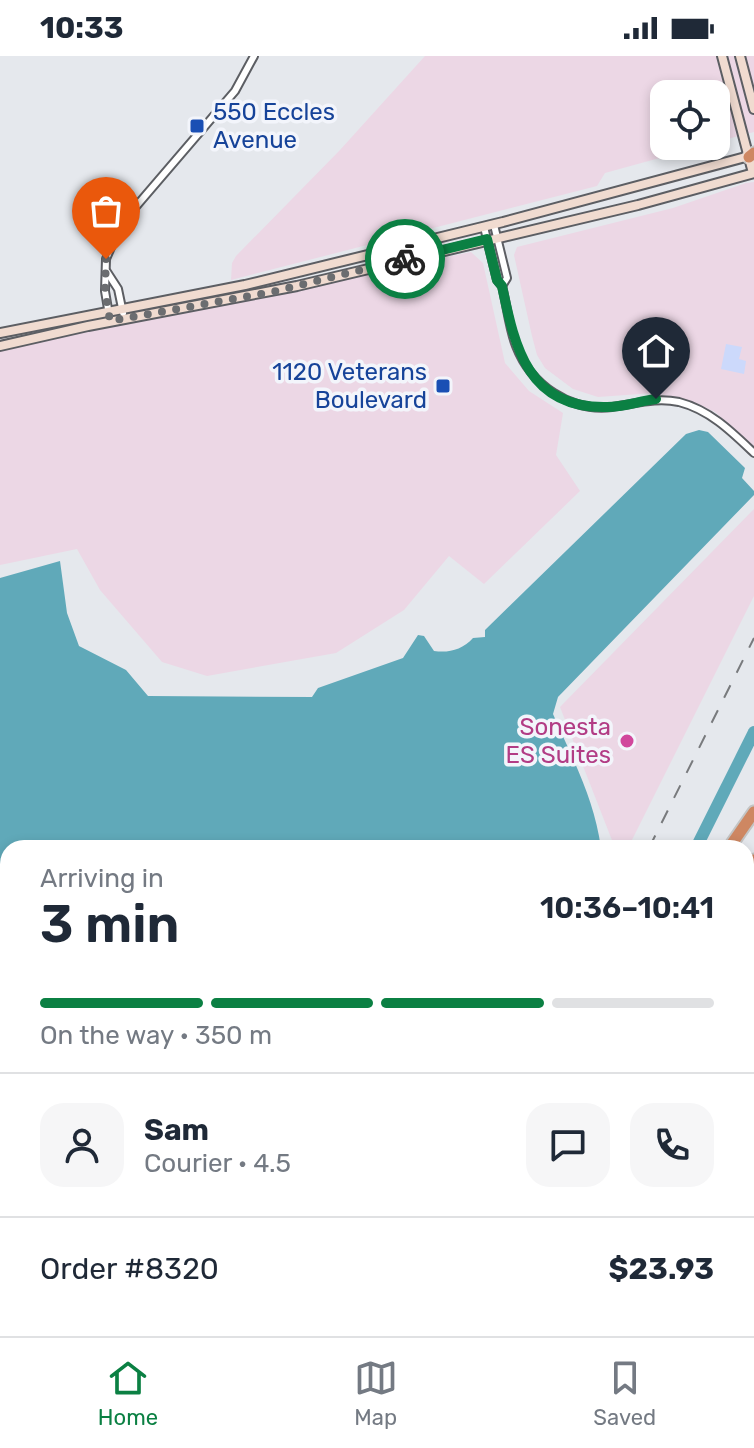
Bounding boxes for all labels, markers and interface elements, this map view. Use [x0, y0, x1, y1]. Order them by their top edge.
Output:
text: 10:33 [40, 10, 124, 46]
map controls [650, 80, 730, 160]
button: locate [650, 80, 730, 160]
place label: 550 Eccles Avenue [213, 98, 335, 154]
marker: 550 Eccles Avenue [188, 117, 206, 135]
pin [72, 177, 140, 259]
icon: bag [84, 189, 128, 233]
courier [365, 219, 445, 299]
icon: bike [383, 237, 427, 281]
pin [622, 317, 690, 399]
icon: home [634, 329, 678, 373]
place label: 1120 Veterans Boulevard [272, 358, 427, 414]
marker: 1120 Veterans Boulevard [434, 377, 452, 395]
place label: Sonesta ES Suites [505, 713, 611, 769]
marker: Sonesta ES Suites [618, 732, 636, 750]
text: Arriving in [40, 863, 164, 894]
text: 10:36–10:41 [540, 890, 714, 926]
text: 3 min [40, 893, 179, 955]
text: On the way · 350 m [40, 1020, 272, 1051]
button: person [40, 1103, 124, 1187]
button: chat [526, 1103, 610, 1187]
button: phone [630, 1103, 714, 1187]
text: Sam [144, 1112, 209, 1148]
text: Courier · 4.5 [144, 1148, 291, 1179]
text: Order #8320 [40, 1251, 219, 1287]
text: $23.93 [609, 1251, 714, 1287]
tab: Home [98, 1356, 158, 1431]
tab: Map [354, 1356, 398, 1431]
tab: Saved [593, 1356, 656, 1431]

